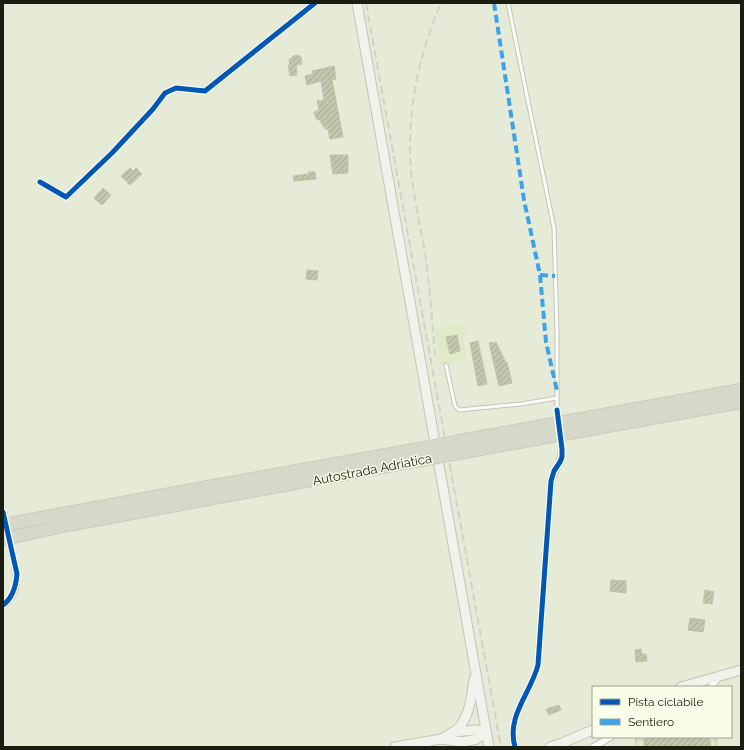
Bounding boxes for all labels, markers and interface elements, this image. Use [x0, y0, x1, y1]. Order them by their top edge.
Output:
street label: Autostrada Adriatica [311, 451, 433, 488]
legend [592, 686, 732, 738]
text: Pista ciclabile [628, 695, 703, 709]
text: Sentiero [628, 715, 674, 729]

